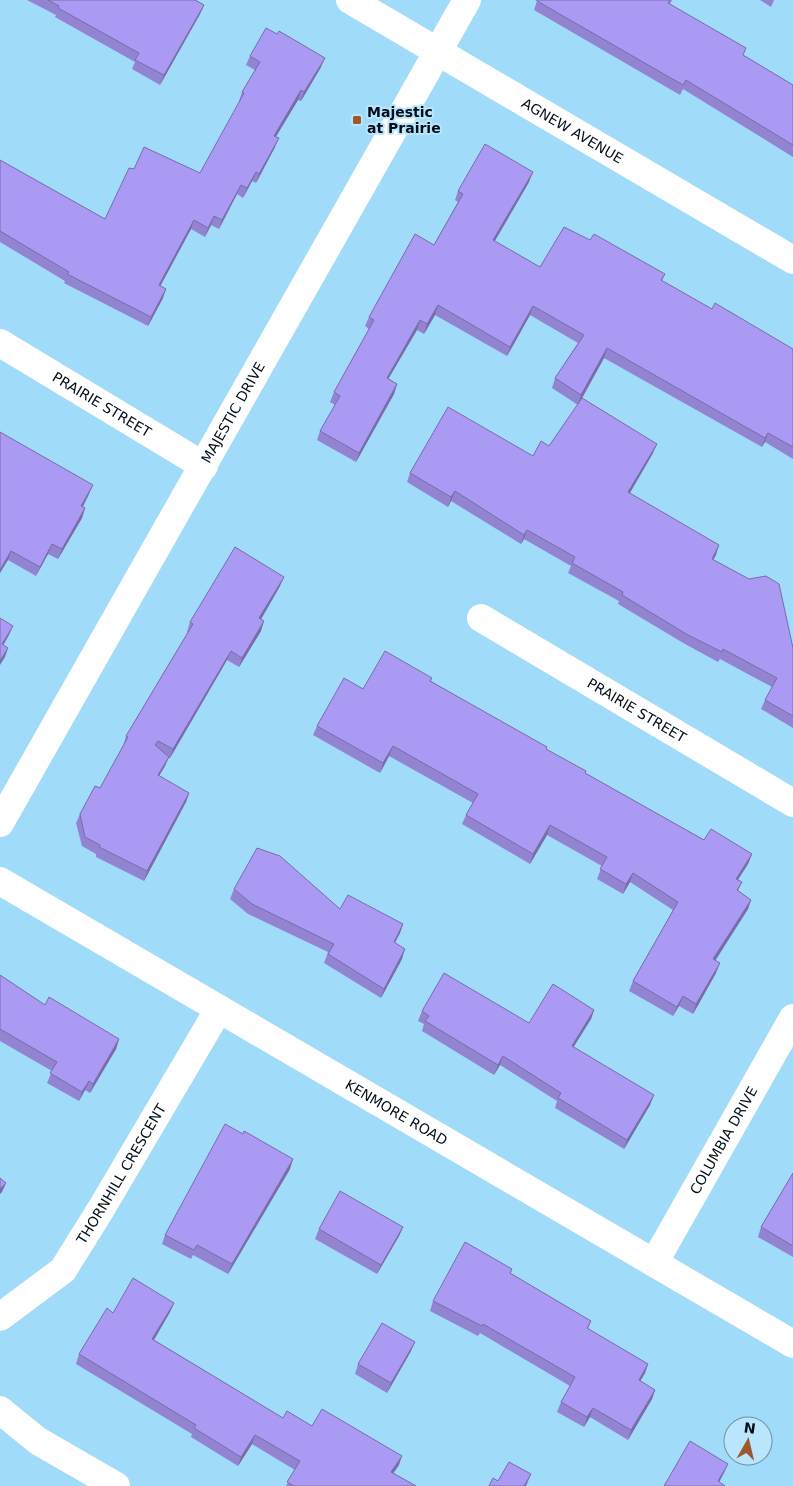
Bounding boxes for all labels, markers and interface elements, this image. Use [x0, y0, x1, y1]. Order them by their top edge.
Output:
street label: AGNEW AVENUE [519, 95, 626, 166]
place label: Majestic at Prairie [367, 104, 441, 136]
marker: Majestic at Prairie [351, 114, 363, 126]
street label: MAJESTIC DRIVE [198, 359, 268, 466]
street label: PRAIRIE STREET [50, 369, 154, 440]
street label: PRAIRIE STREET [584, 675, 689, 746]
street label: KENMORE ROAD [342, 1076, 450, 1148]
street label: COLUMBIA DRIVE [687, 1084, 760, 1197]
street label: THORNHILL CRESCENT [73, 1101, 169, 1248]
north arrow [723, 1416, 773, 1466]
text: N [743, 1419, 757, 1437]

